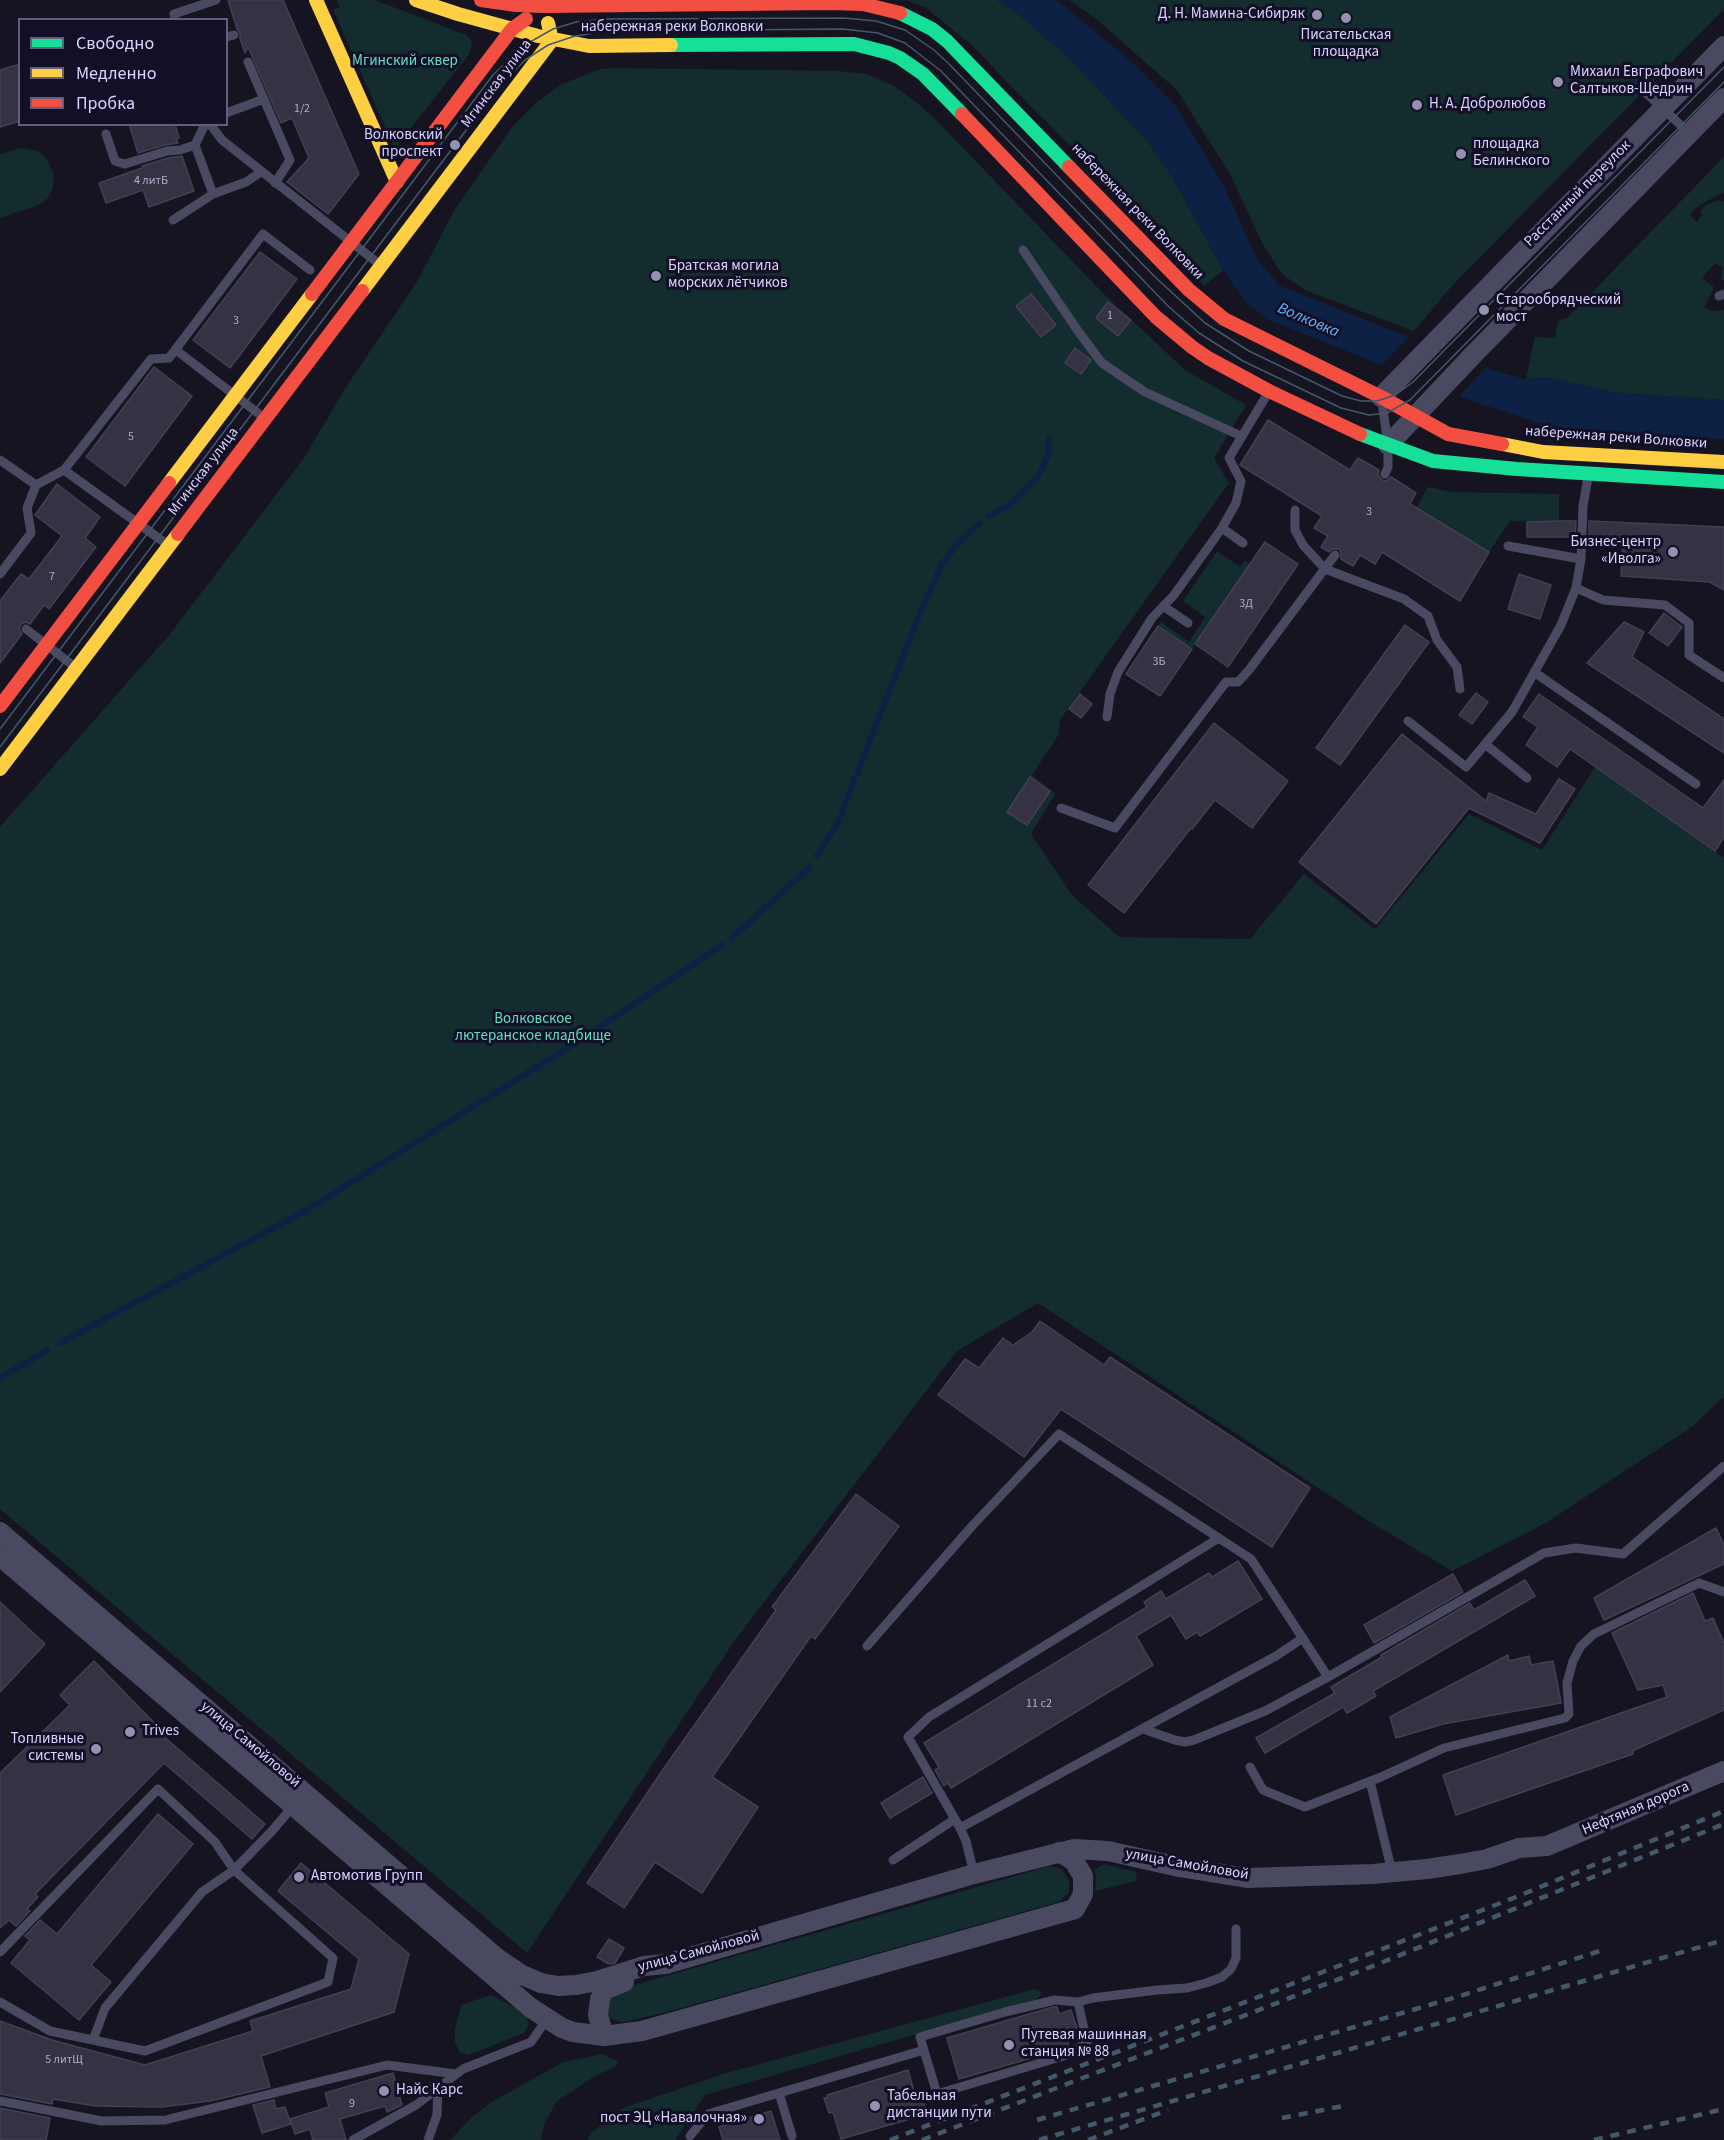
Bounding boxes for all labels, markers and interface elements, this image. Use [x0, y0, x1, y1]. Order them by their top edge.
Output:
place label: Д. Н. Мамина-Сибиряк [1158, 6, 1305, 24]
marker: Д. Н. Мамина-Сибиряк [1310, 8, 1324, 22]
marker: Писательская площадка [1339, 11, 1353, 25]
legend [18, 18, 228, 126]
street label: набережная реки Волковки [581, 19, 763, 37]
place label: Писательская площадка [1300, 27, 1392, 62]
text: Свободно [76, 31, 154, 56]
street label: Мгинская улица [458, 36, 536, 132]
park label: Мгинский сквер [352, 53, 458, 71]
text: Медленно [76, 61, 156, 86]
place label: Михаил Евграфович Салтыков-Щедрин [1570, 64, 1703, 99]
marker: Михаил Евграфович Салтыков-Щедрин [1551, 75, 1565, 89]
text: Пробка [76, 91, 135, 116]
place label: Н. А. Добролюбов [1429, 96, 1546, 114]
marker: Н. А. Добролюбов [1410, 98, 1424, 112]
house number: 1/2 [294, 102, 310, 116]
place label: Волковский проспект [364, 127, 443, 162]
place label: площадка Белинского [1473, 136, 1550, 171]
street label: Расстанный переулок [1521, 137, 1635, 251]
marker: Волковский проспект [448, 138, 462, 152]
street label: набережная реки Волковки [1067, 140, 1207, 284]
marker: площадка Белинского [1454, 147, 1468, 161]
house number: 4 литБ [134, 174, 168, 188]
place label: Братская могила морских лётчиков [668, 258, 788, 293]
marker: Братская могила морских лётчиков [649, 269, 663, 283]
place label: Старообрядческий мост [1496, 292, 1621, 327]
water label: Волковка [1274, 299, 1342, 343]
marker: Старообрядческий мост [1477, 303, 1491, 317]
house number: 1 [1107, 309, 1113, 323]
house number: 3 [233, 314, 239, 328]
street label: набережная реки Волковки [1524, 423, 1708, 453]
street label: Мгинская улица [165, 424, 243, 520]
house number: 5 [128, 430, 134, 444]
house number: 3 [1366, 505, 1372, 519]
place label: Бизнес-центр «Иволга» [1570, 534, 1661, 569]
marker: Бизнес-центр «Иволга» [1666, 545, 1680, 559]
house number: 7 [49, 570, 55, 584]
house number: 3Д [1239, 597, 1253, 611]
house number: 3Б [1153, 655, 1165, 669]
park label: Волковское лютеранское кладбище [455, 1011, 611, 1046]
house number: 11 с2 [1026, 1697, 1052, 1711]
street label: улица Самойловой [196, 1698, 304, 1792]
place label: Trives [142, 1723, 179, 1741]
marker: Trives [123, 1725, 137, 1739]
place label: Топливные системы [10, 1731, 84, 1766]
marker: Топливные системы [89, 1742, 103, 1756]
street label: Нефтяная дорога [1580, 1778, 1692, 1840]
street label: улица Самойловой [1124, 1845, 1250, 1885]
place label: Автомотив Групп [311, 1868, 423, 1886]
marker: Автомотив Групп [292, 1870, 306, 1884]
street label: улица Самойловой [636, 1927, 762, 1977]
place label: Путевая машинная станция № 88 [1021, 2027, 1147, 2062]
marker: Путевая машинная станция № 88 [1002, 2038, 1016, 2052]
house number: 5 литЩ [45, 2053, 83, 2067]
place label: Найс Карс [396, 2082, 463, 2100]
marker: Найс Карс [377, 2084, 391, 2098]
place label: Табельная дистанции пути [887, 2088, 992, 2123]
house number: 9 [349, 2097, 355, 2111]
marker: Табельная дистанции пути [868, 2099, 882, 2113]
place label: пост ЭЦ «Навалочная» [600, 2110, 747, 2128]
marker: пост ЭЦ «Навалочная» [752, 2112, 766, 2126]

